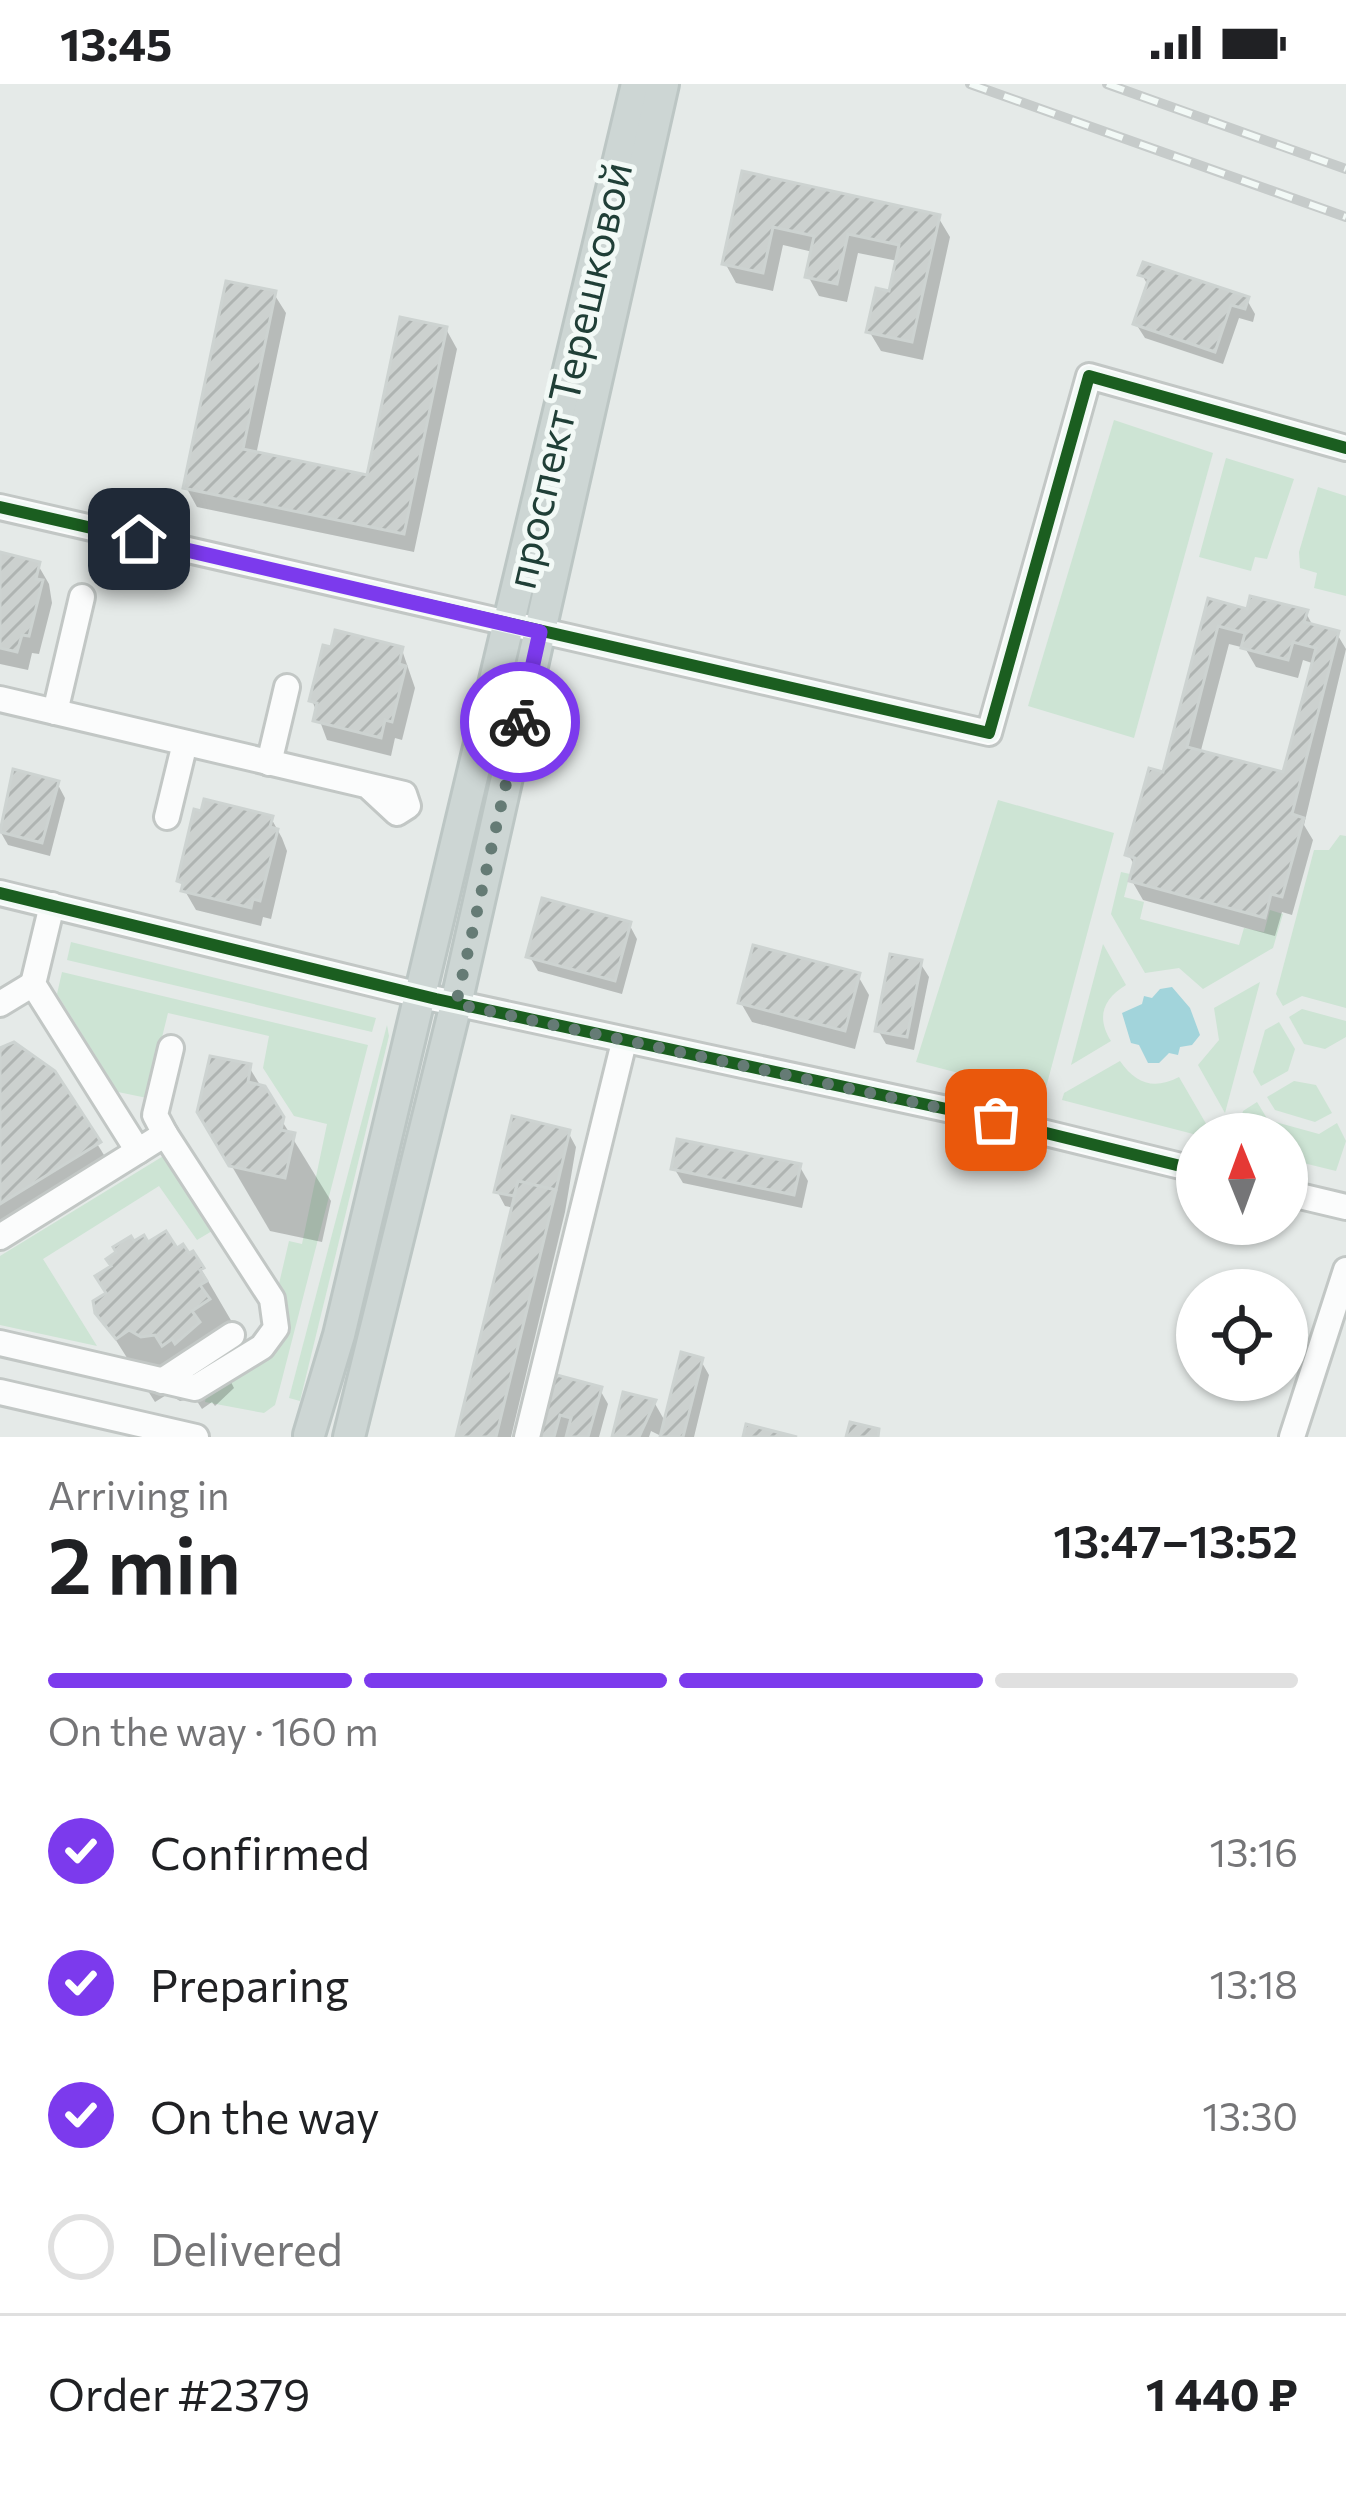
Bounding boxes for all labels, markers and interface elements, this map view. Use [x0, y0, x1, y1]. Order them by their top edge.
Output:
text: 13:45 [60, 15, 172, 70]
street label: проспект Терешковой [493, 157, 641, 593]
pin [88, 488, 190, 590]
icon: home [106, 506, 172, 572]
courier [460, 662, 580, 782]
icon: bike [487, 689, 553, 755]
pin [945, 1069, 1047, 1171]
icon: bag [963, 1087, 1029, 1153]
north arrow [1176, 1113, 1308, 1245]
map controls [1176, 1113, 1308, 1401]
button: locate [1176, 1269, 1308, 1401]
text: Arriving in [48, 1470, 229, 1518]
text: 13:47–13:52 [1053, 1512, 1298, 1567]
text: 2 min [48, 1515, 241, 1610]
text: On the way · 160 m [48, 1706, 378, 1754]
icon: check [48, 1818, 114, 1884]
text: Confirmed [150, 1824, 370, 1879]
text: 13:16 [1210, 1827, 1298, 1875]
icon: check [48, 1950, 114, 2016]
text: Preparing [150, 1956, 349, 2011]
text: 13:18 [1210, 1959, 1298, 2007]
icon: check [48, 2082, 114, 2148]
text: On the way [150, 2088, 380, 2143]
text: 13:30 [1202, 2091, 1298, 2139]
text: Delivered [150, 2220, 343, 2275]
text: Order #2379 [48, 2365, 310, 2420]
text: 1 440 ₽ [1146, 2365, 1298, 2420]

